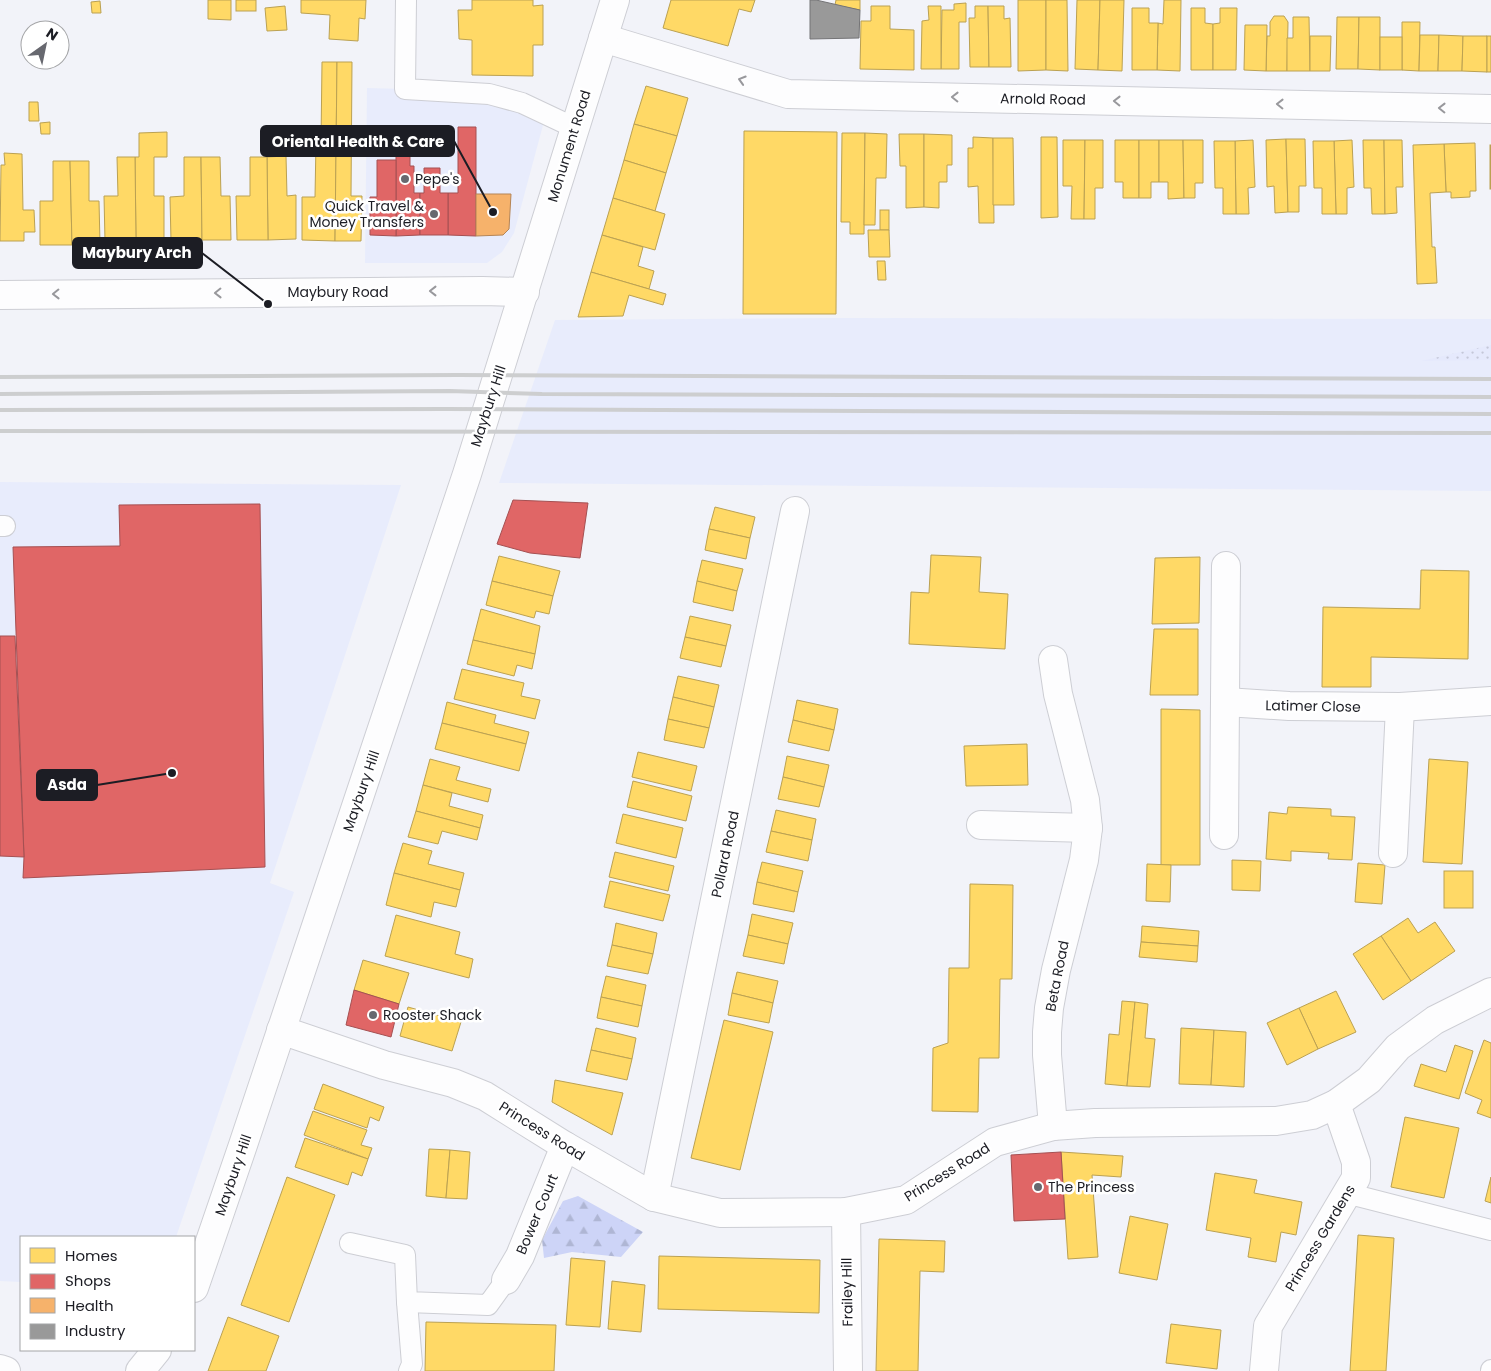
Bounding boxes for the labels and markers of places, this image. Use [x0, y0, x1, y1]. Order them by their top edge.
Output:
callout: Oriental Health & Care [261, 126, 454, 156]
place label: Pepe's [415, 169, 459, 189]
marker: Pepe's [399, 173, 411, 185]
place label: Quick Travel & Money Transfers [309, 196, 425, 232]
marker: Quick Travel & Money Transfers [428, 208, 440, 220]
callout: Maybury Arch [73, 238, 202, 268]
callout: Asda [37, 770, 97, 800]
place label: Rooster Shack [383, 1005, 483, 1025]
marker: Rooster Shack [367, 1009, 379, 1021]
place label: The Princess [1048, 1177, 1134, 1197]
marker: The Princess [1032, 1181, 1044, 1193]

